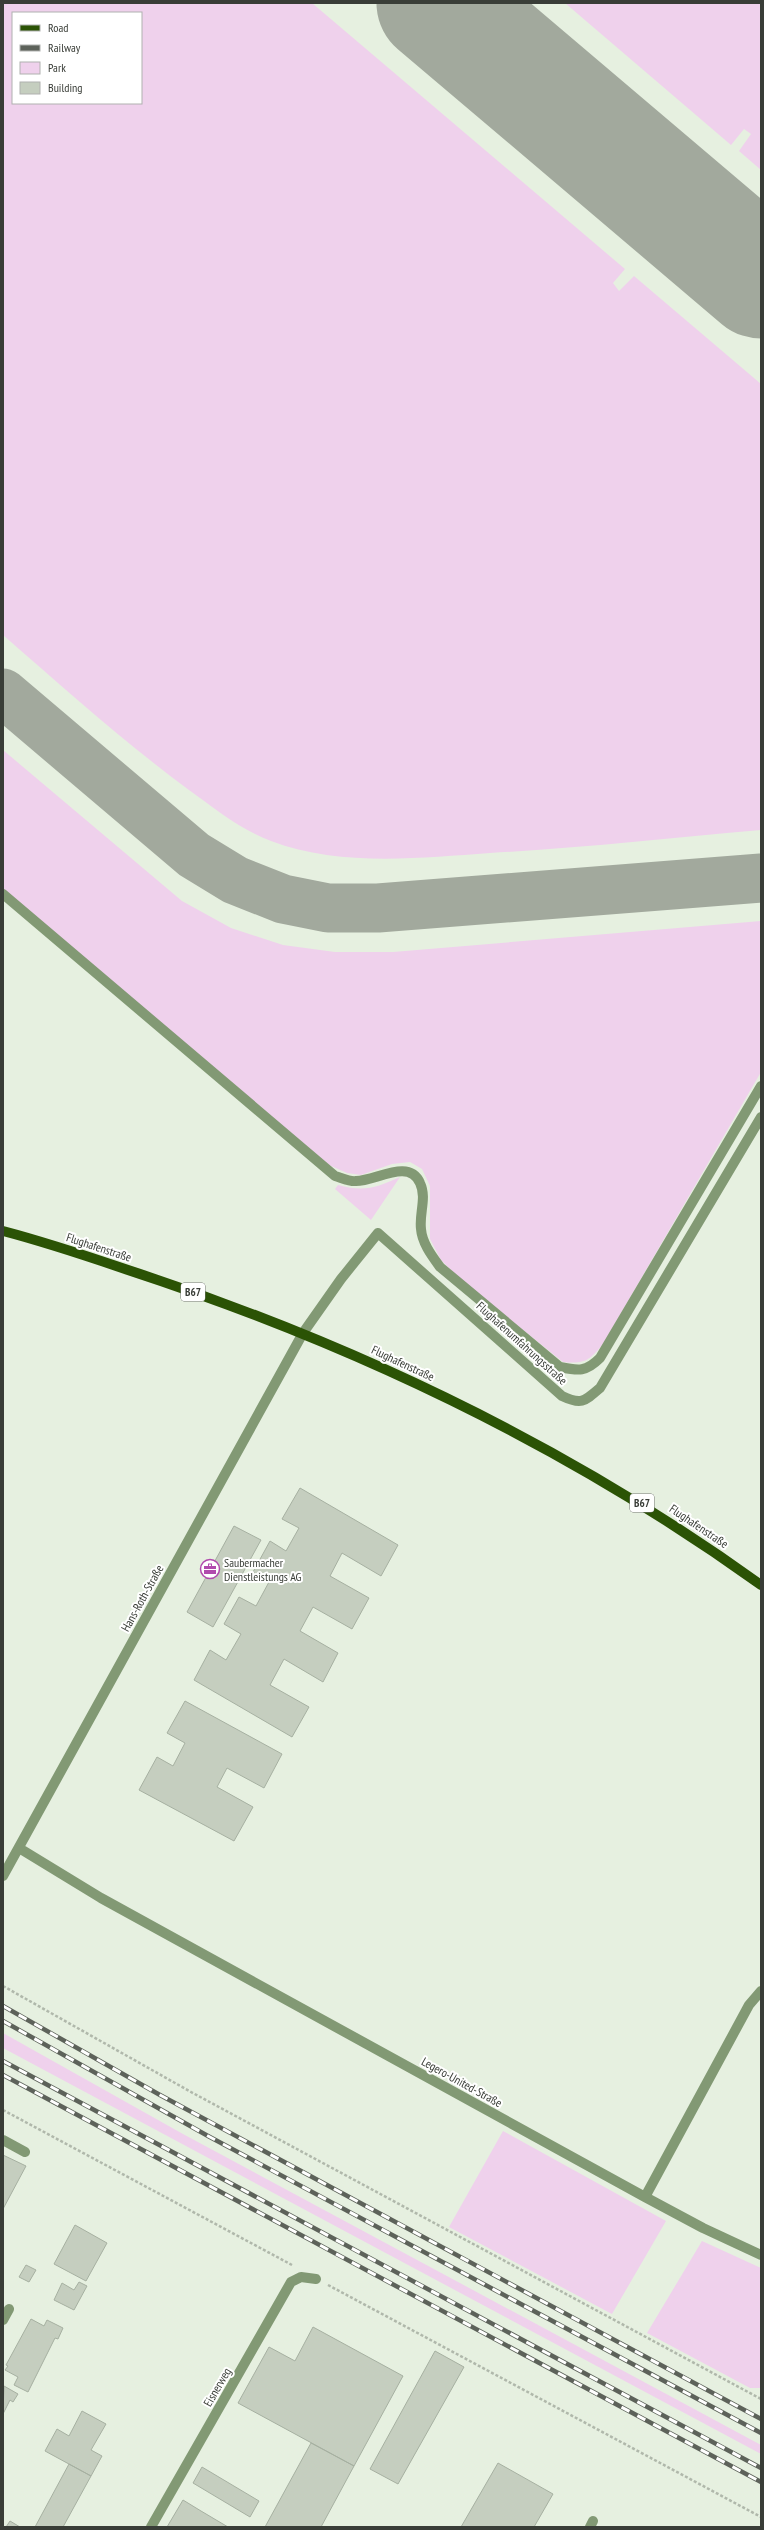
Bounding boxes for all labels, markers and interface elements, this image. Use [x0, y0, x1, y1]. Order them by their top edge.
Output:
legend [12, 12, 142, 104]
text: Road [48, 20, 68, 35]
text: Railway [48, 40, 81, 55]
text: Park [48, 60, 66, 75]
text: Building [48, 80, 83, 95]
street label: Flughafenstraße [64, 1229, 134, 1265]
road number: B67 [181, 1283, 205, 1301]
street label: Flughafenumfahrungsstraße [474, 1298, 570, 1388]
street label: Flughafenstraße [369, 1342, 437, 1384]
road number: B67 [630, 1494, 654, 1512]
street label: Flughafenstraße [667, 1501, 731, 1551]
place label: Saubermacher Dienstleistungs AG [224, 1555, 302, 1584]
office icon: Saubermacher Dienstleistungs AG [199, 1558, 221, 1580]
street label: Hans-Roth-Straße [118, 1562, 167, 1634]
street label: Legero-United-Straße [419, 2054, 505, 2110]
street label: Eisnerweg [200, 2365, 234, 2409]

